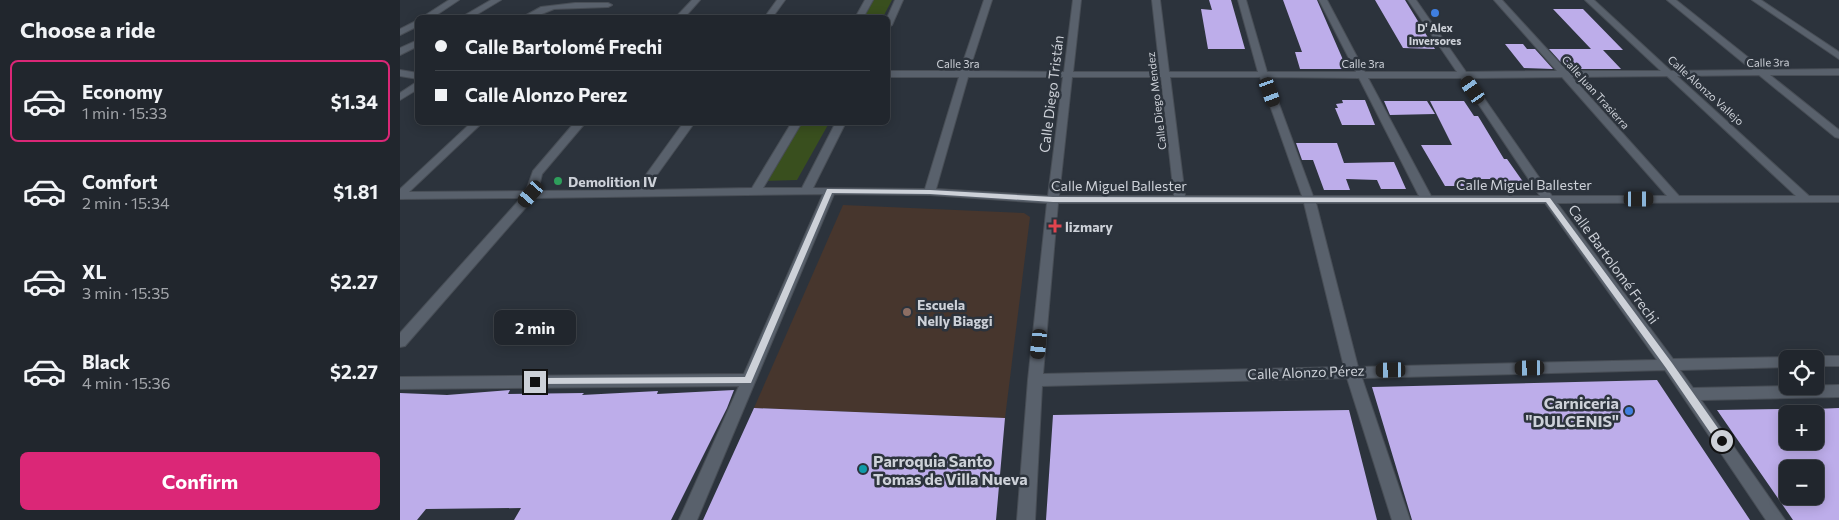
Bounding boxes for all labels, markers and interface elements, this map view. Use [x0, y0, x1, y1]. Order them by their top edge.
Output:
marker: D' Alex Inversores [1429, 7, 1441, 19]
text: Choose a ride [20, 16, 155, 43]
place label: D' Alex Inversores [1409, 21, 1461, 47]
street label: Calle Diego Tristán [1035, 34, 1067, 154]
text: Calle Bartolomé Frechi [465, 35, 662, 58]
street label: Calle Diego Mendez [1143, 51, 1168, 151]
street label: Calle Alonzo Vallejo [1665, 52, 1747, 128]
street label: Calle Juan Trasierra [1559, 53, 1632, 132]
street label: Calle 3ra [1746, 55, 1790, 69]
street label: Calle 3ra [936, 57, 980, 70]
street label: Calle 3ra [1341, 57, 1385, 70]
car [1458, 73, 1487, 107]
car [1257, 75, 1282, 109]
icon: car [22, 79, 67, 124]
text: Economy [82, 80, 163, 103]
text: Calle Alonzo Perez [465, 83, 627, 106]
text: $1.34 [331, 90, 378, 113]
text: 1 min · 15:33 [82, 103, 167, 122]
icon: car [22, 169, 67, 214]
text: Comfort [82, 170, 158, 193]
place label: Demolition IV [568, 173, 657, 190]
marker: Demolition IV [552, 175, 564, 187]
street label: Calle Miguel Ballester [1456, 176, 1592, 193]
street label: Calle Miguel Ballester [1051, 177, 1187, 194]
car [515, 178, 546, 210]
text: $1.81 [333, 180, 378, 203]
car [1624, 192, 1654, 207]
text: 2 min · 15:34 [82, 193, 170, 212]
street label: Calle Bartolomé Frechi [1565, 201, 1663, 327]
place label: lizmary [1065, 218, 1113, 235]
marker: lizmary [1049, 220, 1061, 232]
icon: car [22, 259, 67, 304]
text: XL [82, 260, 107, 283]
text: $2.27 [330, 270, 378, 293]
text: 3 min · 15:35 [82, 283, 169, 302]
place label: Escuela Nelly Biaggi [917, 296, 993, 329]
marker: Escuela Nelly Biaggi [901, 306, 913, 318]
callout: 2 min [494, 310, 576, 344]
text: 2 min [515, 318, 555, 337]
car [1029, 328, 1048, 360]
icon: car [22, 349, 67, 394]
text: Black [82, 350, 130, 373]
map controls [1779, 350, 1824, 505]
button: locate [1779, 350, 1824, 395]
text: $2.27 [330, 360, 378, 383]
car [1514, 360, 1545, 376]
street label: Calle Alonzo Pérez [1247, 361, 1365, 383]
car [1375, 362, 1406, 378]
route end [524, 371, 546, 393]
text: 4 min · 15:36 [82, 373, 170, 392]
place label: Carniceria "DULCENIS" [1526, 393, 1619, 430]
marker: Carniceria "DULCENIS" [1623, 405, 1635, 417]
button: + [1779, 405, 1824, 450]
route start [1711, 430, 1733, 452]
place label: Parroquia Santo Tomas de Villa Nueva [873, 451, 1028, 488]
button: Confirm [20, 452, 380, 510]
button: − [1779, 460, 1824, 505]
marker: Parroquia Santo Tomas de Villa Nueva [857, 463, 869, 475]

